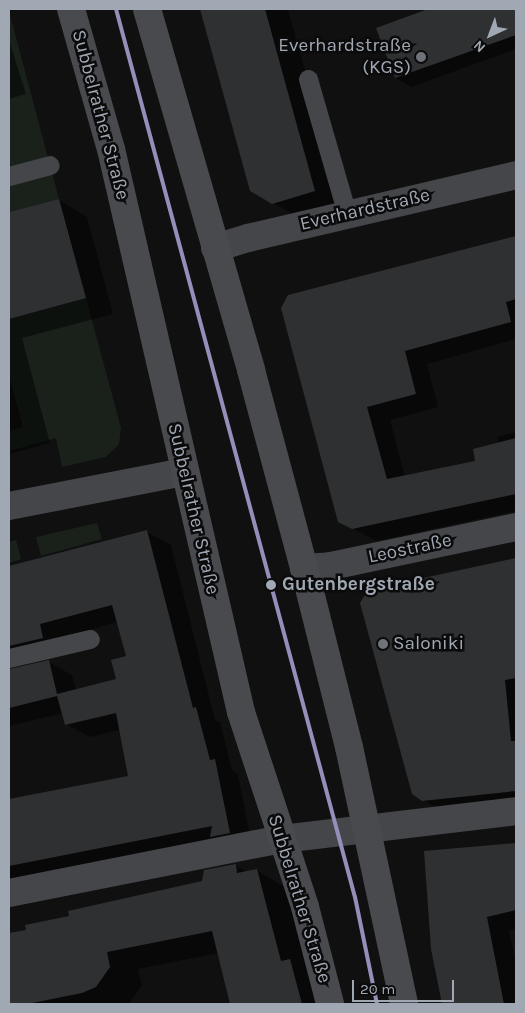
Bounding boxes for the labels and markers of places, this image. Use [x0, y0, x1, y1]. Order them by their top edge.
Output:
place label: Everhardstraße (KGS) [278, 35, 411, 79]
marker: Everhardstraße (KGS) [415, 51, 427, 63]
place label: Gutenbergstraße [282, 574, 435, 596]
marker: Gutenbergstraße [264, 578, 278, 592]
place label: Saloniki [393, 633, 464, 655]
marker: Saloniki [377, 638, 389, 650]

